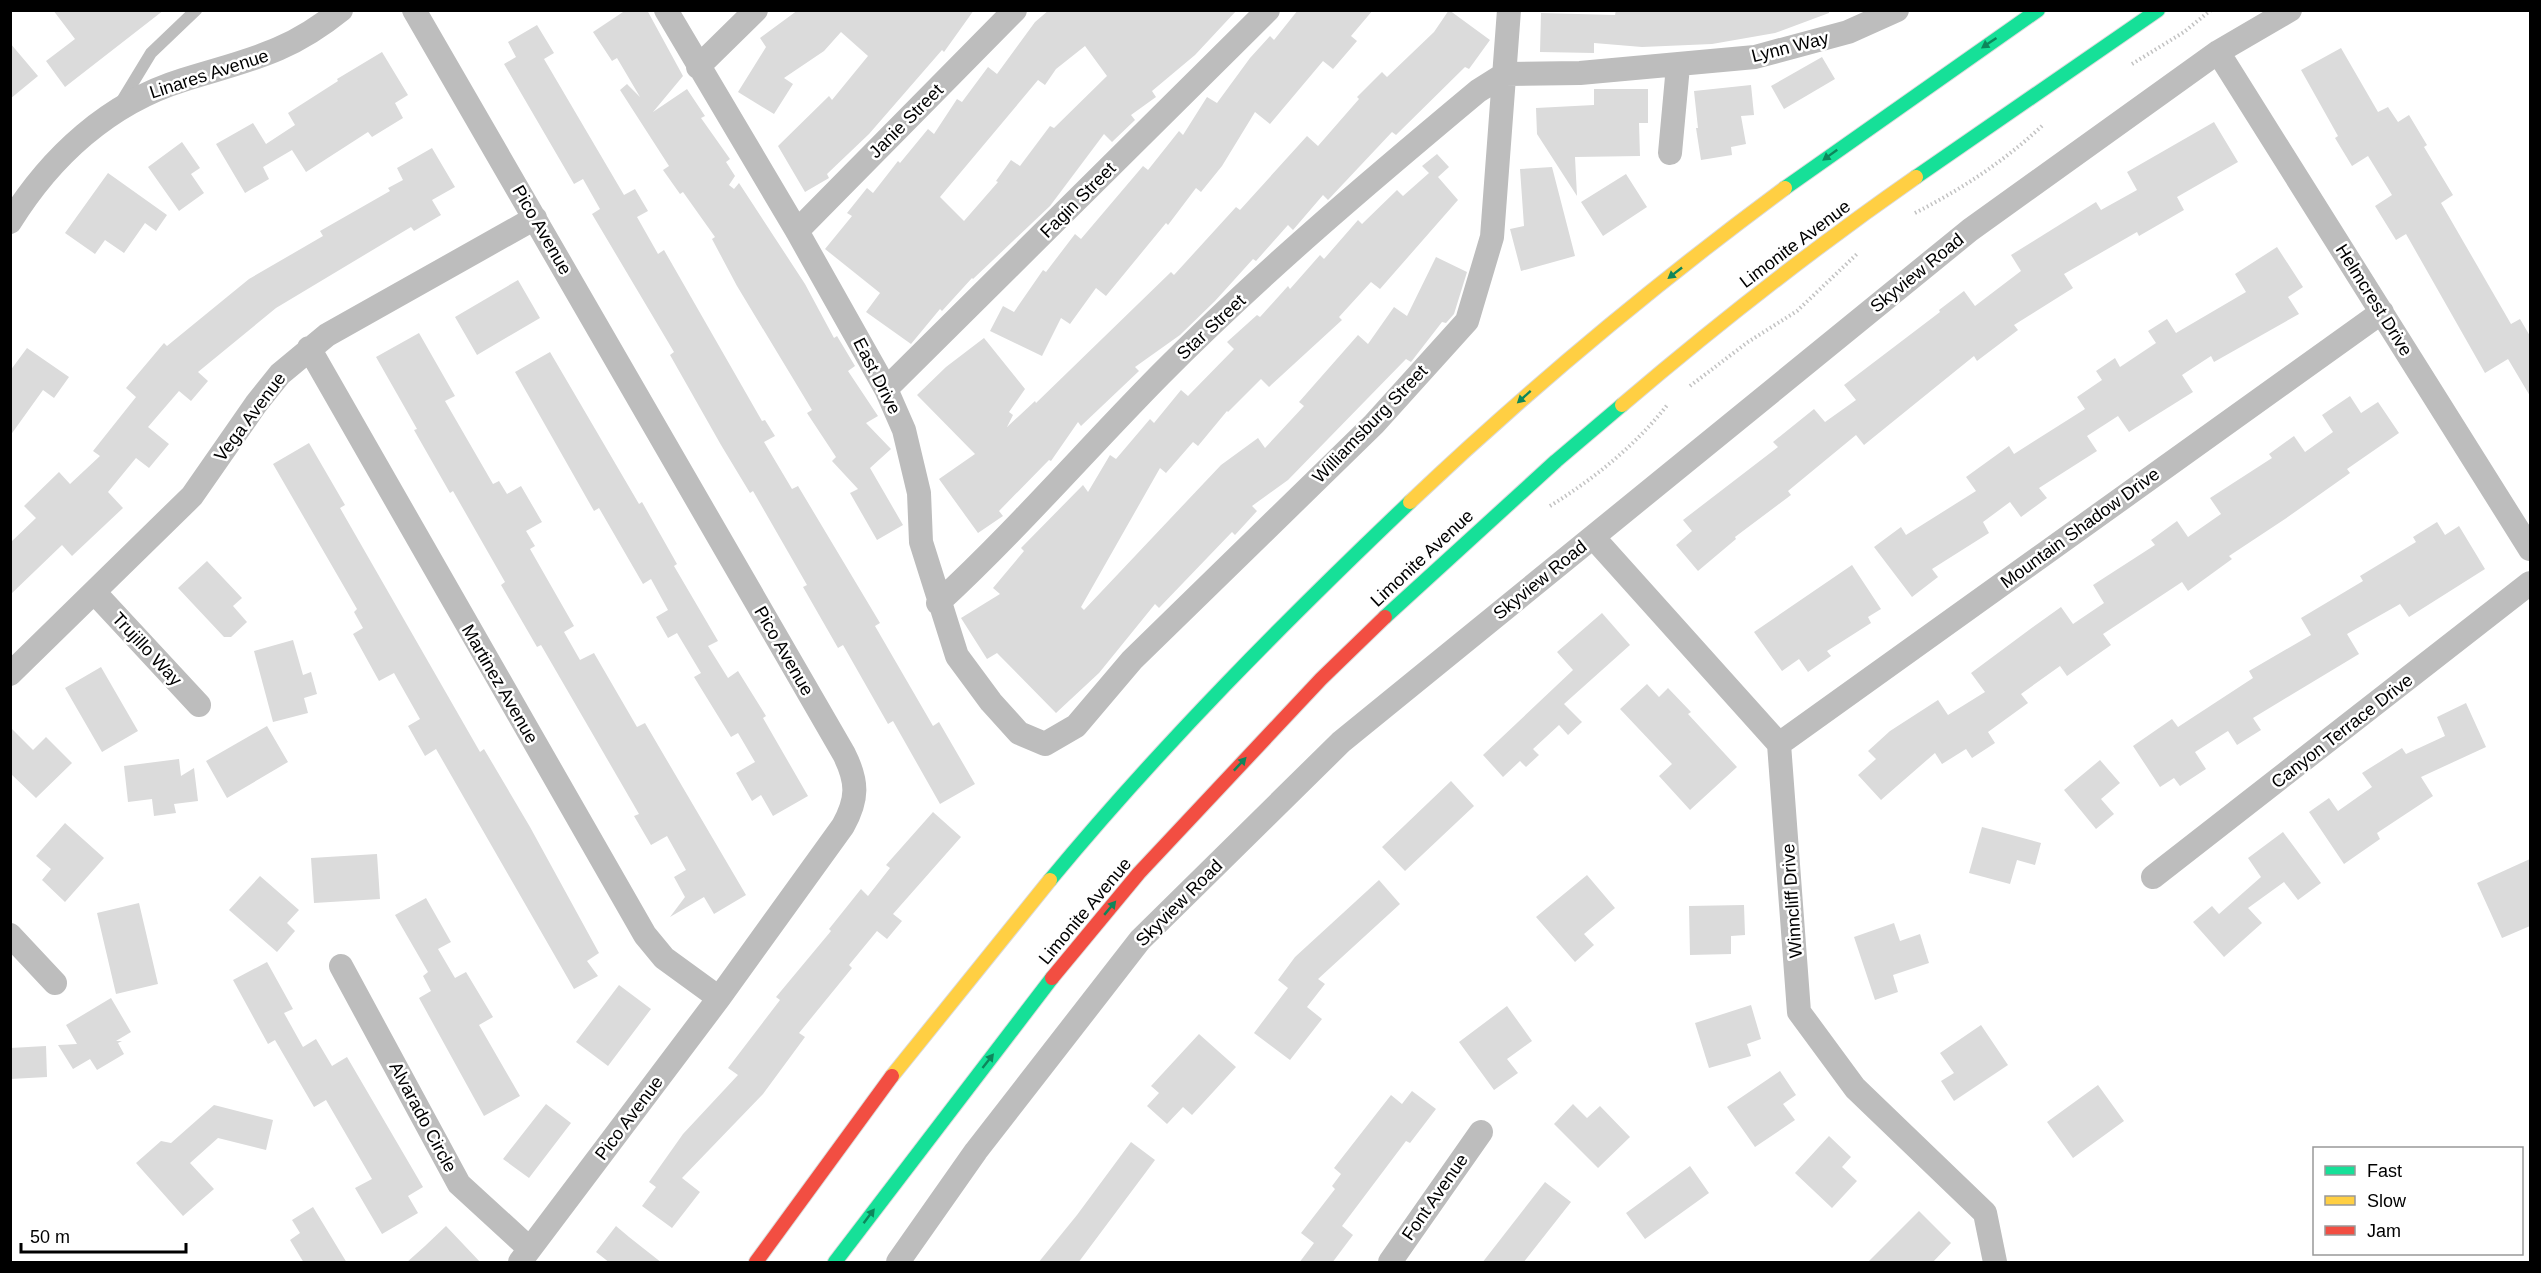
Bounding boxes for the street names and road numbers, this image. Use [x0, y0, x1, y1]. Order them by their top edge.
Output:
street label: Lynn Way [1749, 28, 1831, 66]
street label: Linares Avenue [147, 45, 271, 103]
street label: Janie Street [865, 80, 947, 162]
street label: Fagin Street [1036, 158, 1120, 242]
street label: Pico Avenue [508, 182, 576, 278]
street label: Limonite Avenue [1736, 196, 1854, 292]
street label: Skyview Road [1866, 229, 1968, 317]
street label: Helmcrest Drive [2332, 240, 2416, 360]
street label: Star Street [1173, 290, 1249, 364]
street label: East Drive [849, 334, 905, 418]
street label: Williamsburg Street [1309, 361, 1431, 487]
street label: Vega Avenue [210, 369, 290, 465]
street label: Mountain Shadow Drive [1997, 464, 2163, 592]
street label: Limonite Avenue [1367, 505, 1477, 611]
street label: Skyview Road [1489, 536, 1591, 624]
street label: Pico Avenue [750, 603, 818, 699]
street label: Trujillo Way [108, 608, 186, 690]
street label: Martinez Avenue [458, 621, 542, 747]
street label: Canyon Terrace Drive [2267, 670, 2417, 792]
street label: Winncliff Drive [1778, 843, 1806, 959]
street label: Limonite Avenue [1035, 854, 1135, 968]
street label: Skyview Road [1132, 856, 1226, 950]
street label: Alvarado Circle [386, 1058, 460, 1176]
street label: Pico Avenue [591, 1072, 667, 1164]
street label: Font Avenue [1398, 1150, 1472, 1244]

